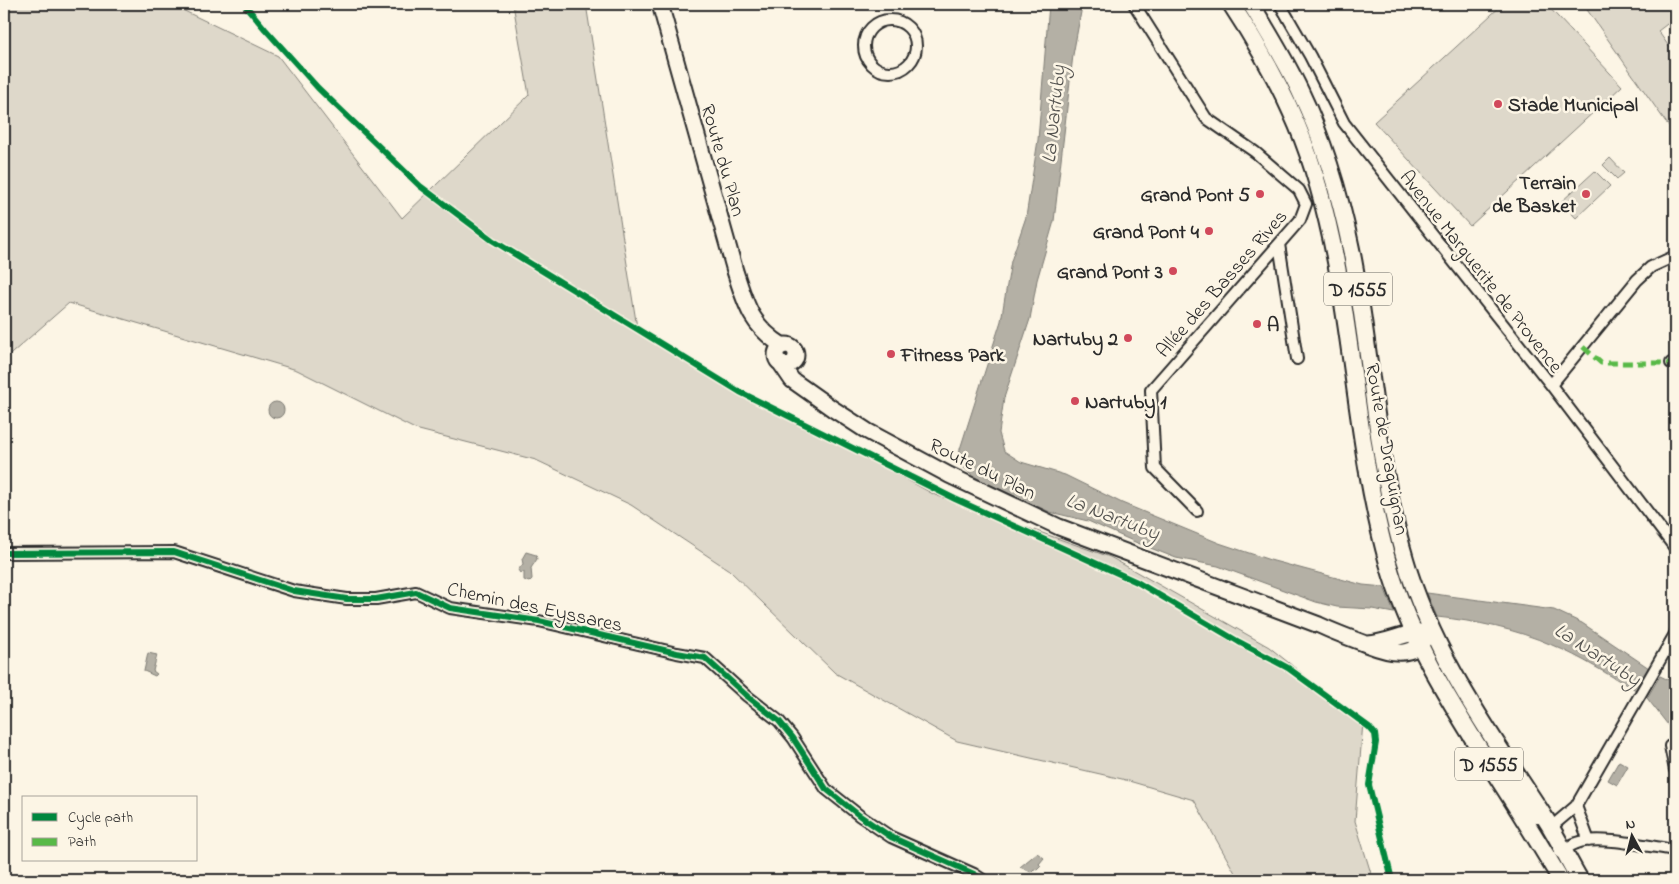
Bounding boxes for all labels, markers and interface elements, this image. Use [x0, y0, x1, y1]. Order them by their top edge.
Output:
water label: La Nartuby [1035, 64, 1075, 165]
place label: Stade Municipal [1508, 92, 1638, 121]
marker: Stade Municipal [1492, 98, 1504, 110]
street label: Route du Plan [692, 101, 751, 220]
street label: Avenue Marguerite de Provence [1391, 165, 1569, 381]
place label: Terrain de Basket [1492, 170, 1576, 222]
place label: Grand Pont 5 [1141, 182, 1251, 211]
marker: Grand Pont 5 [1254, 188, 1266, 200]
marker: Terrain de Basket [1580, 188, 1592, 200]
street label: Allée des Basses Rives [1150, 204, 1292, 362]
place label: Grand Pont 4 [1093, 219, 1200, 248]
marker: Grand Pont 4 [1203, 225, 1215, 237]
place label: Grand Pont 3 [1057, 259, 1163, 288]
marker: Grand Pont 3 [1167, 265, 1179, 277]
road number: D 1555 [1324, 272, 1392, 306]
place label: A [1267, 312, 1279, 336]
marker: A [1251, 318, 1263, 330]
place label: Nartuby 2 [1033, 326, 1118, 356]
marker: Nartuby 2 [1122, 332, 1134, 344]
place label: Fitness Park [900, 342, 1006, 371]
marker: Fitness Park [885, 348, 897, 360]
street label: Route de Draguignan [1355, 361, 1415, 538]
place label: Nartuby 1 [1085, 389, 1167, 419]
marker: Nartuby 1 [1069, 395, 1081, 407]
street label: Route du Plan [924, 432, 1040, 509]
water label: La Nartuby [1061, 486, 1164, 550]
street label: Chemin des Eyssares [444, 576, 625, 641]
water label: La Nartuby [1548, 616, 1647, 695]
road number: D 1555 [1455, 748, 1523, 781]
legend [22, 796, 198, 862]
text: Cycle path [68, 807, 133, 830]
north arrow [1606, 812, 1656, 862]
text: N [1625, 814, 1637, 836]
text: Path [68, 831, 96, 853]

